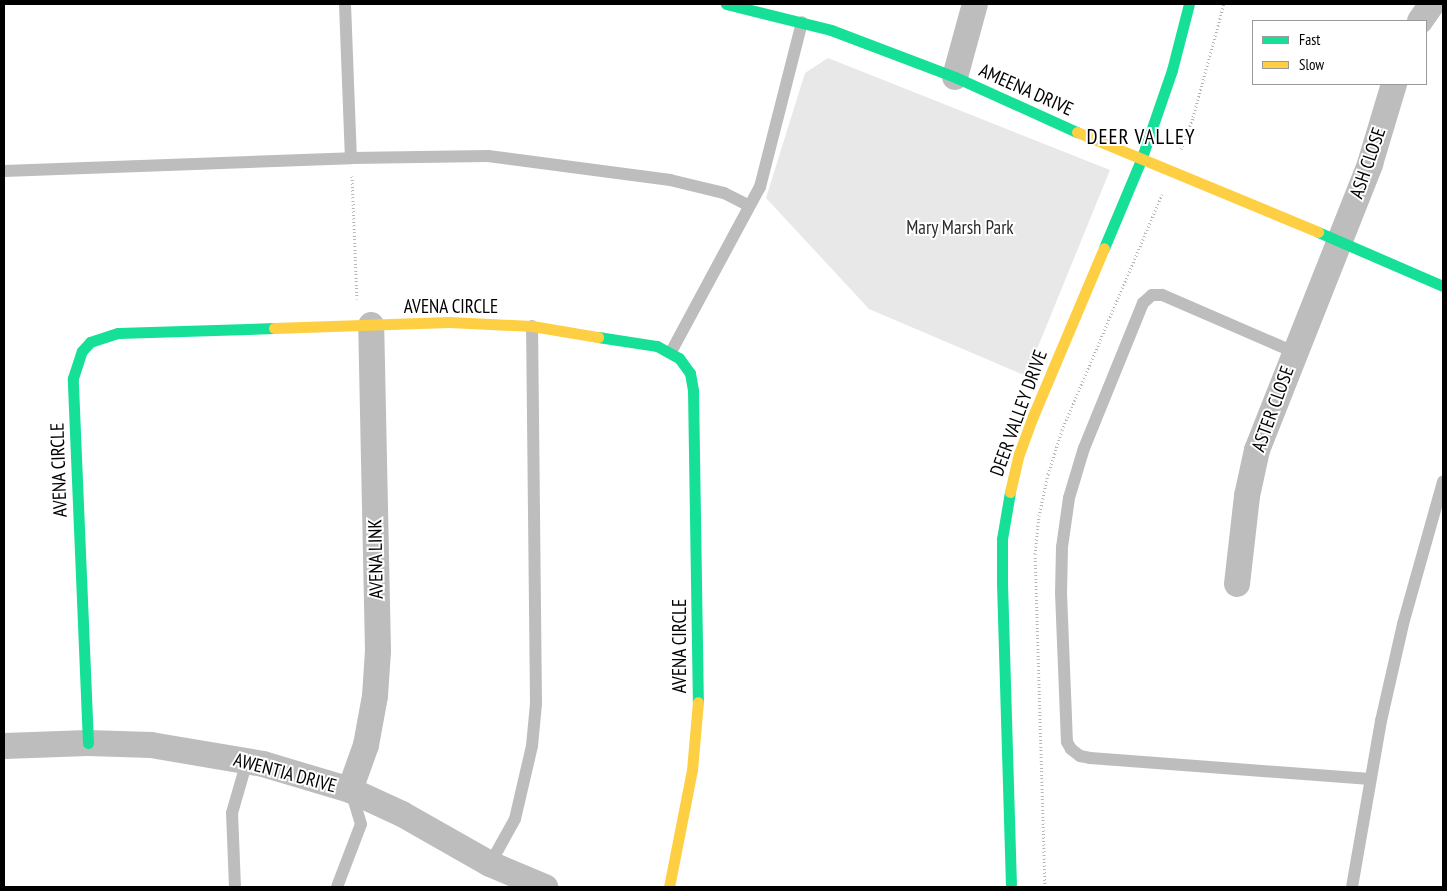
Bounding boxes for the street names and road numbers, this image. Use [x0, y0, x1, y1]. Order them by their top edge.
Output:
street label: AMEENA DRIVE [975, 59, 1077, 121]
street label: ASH CLOSE [1345, 125, 1391, 201]
street label: AVENA CIRCLE [404, 296, 498, 318]
street label: DEER VALLEY DRIVE [985, 346, 1053, 480]
street label: ASTER CLOSE [1247, 363, 1299, 455]
street label: AVENA CIRCLE [46, 422, 72, 518]
street label: AVENA LINK [364, 519, 388, 599]
street label: AVENA CIRCLE [669, 599, 691, 693]
street label: AWENTIA DRIVE [231, 748, 339, 798]

